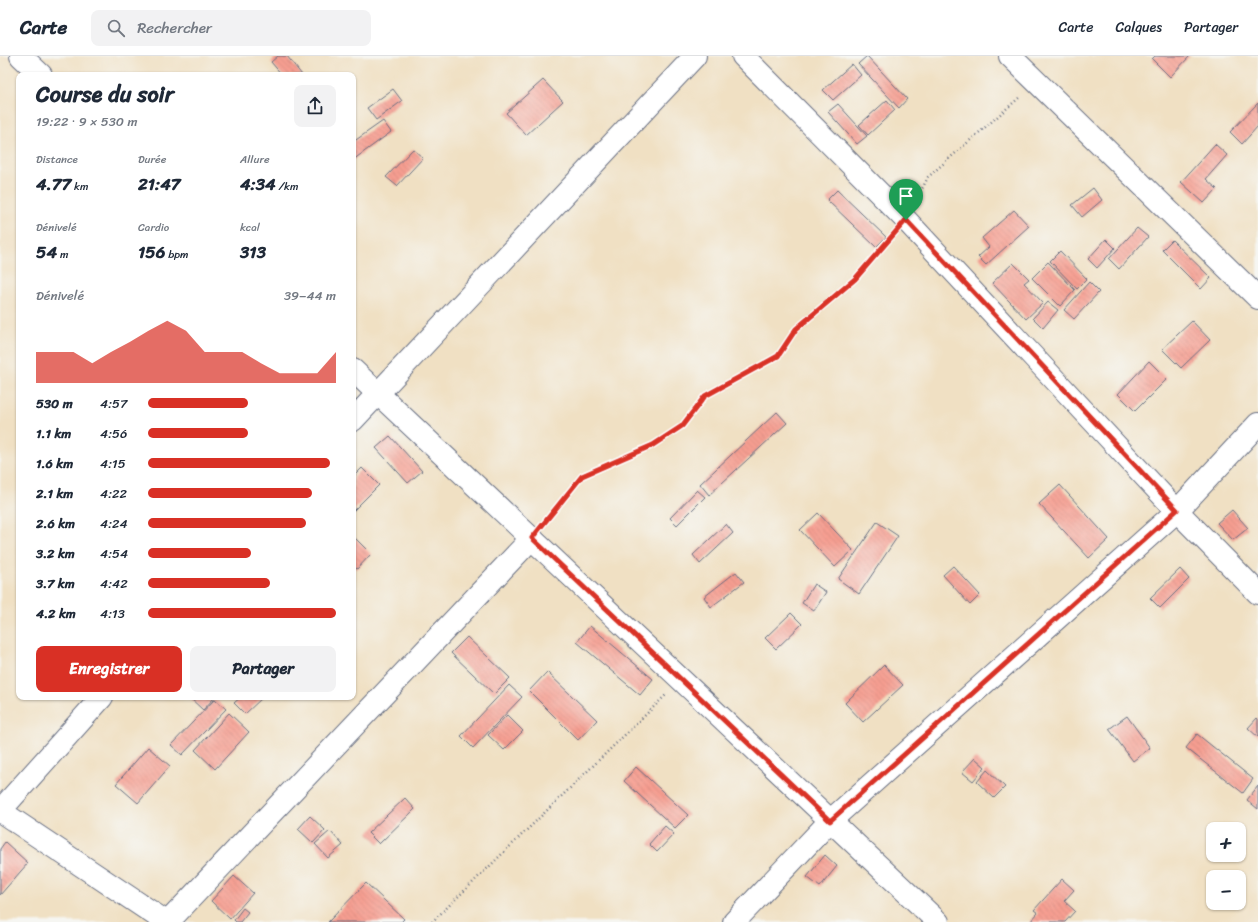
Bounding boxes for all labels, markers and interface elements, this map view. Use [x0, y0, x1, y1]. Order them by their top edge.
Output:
search box [91, 10, 371, 46]
text: Carte [20, 11, 67, 44]
text: Rechercher [137, 15, 212, 41]
text: Carte [1059, 15, 1093, 40]
text: Calques [1115, 15, 1162, 40]
text: Partager [1184, 15, 1238, 40]
icon: search [105, 17, 127, 39]
text: Course du soir [36, 75, 174, 114]
button: share [294, 85, 336, 127]
text: 19:22 · 9 × 530 m [36, 110, 137, 133]
text: Distance [36, 150, 78, 169]
text: Durée [138, 150, 166, 169]
text: Allure [240, 150, 270, 169]
text: 4.77 [36, 169, 71, 199]
text: 21:47 [138, 169, 181, 199]
text: 4:34 [240, 169, 276, 199]
text: km [71, 177, 88, 196]
text: /km [276, 177, 298, 196]
pin [889, 179, 923, 220]
icon: arrive [895, 185, 917, 207]
text: Dénivelé [36, 218, 77, 237]
text: Cardio [138, 218, 169, 237]
text: kcal [240, 218, 260, 237]
text: 54 [36, 237, 57, 267]
text: 156 [138, 237, 165, 267]
text: 313 [240, 237, 266, 267]
text: m [57, 245, 68, 264]
text: bpm [165, 245, 189, 264]
text: Dénivelé [36, 284, 84, 307]
text: 39–44 m [284, 284, 336, 307]
text: 530 m [36, 392, 73, 415]
text: 4:57 [100, 392, 127, 415]
text: 1.1 km [36, 422, 71, 445]
text: 4:56 [100, 422, 127, 445]
text: 1.6 km [36, 452, 73, 475]
text: 4:15 [100, 452, 126, 475]
text: 2.1 km [36, 482, 73, 505]
text: 4:22 [100, 482, 127, 505]
text: 2.6 km [36, 512, 75, 535]
text: 4:24 [100, 512, 128, 535]
text: 3.2 km [36, 542, 75, 565]
text: 4:54 [100, 542, 128, 565]
text: 3.7 km [36, 572, 75, 595]
text: 4:42 [100, 572, 128, 595]
text: 4.2 km [36, 602, 76, 625]
text: 4:13 [100, 602, 125, 625]
button: Enregistrer [36, 646, 182, 692]
button: Partager [190, 646, 336, 692]
map controls [1206, 822, 1246, 910]
button: + [1206, 822, 1246, 862]
button: − [1206, 870, 1246, 910]

